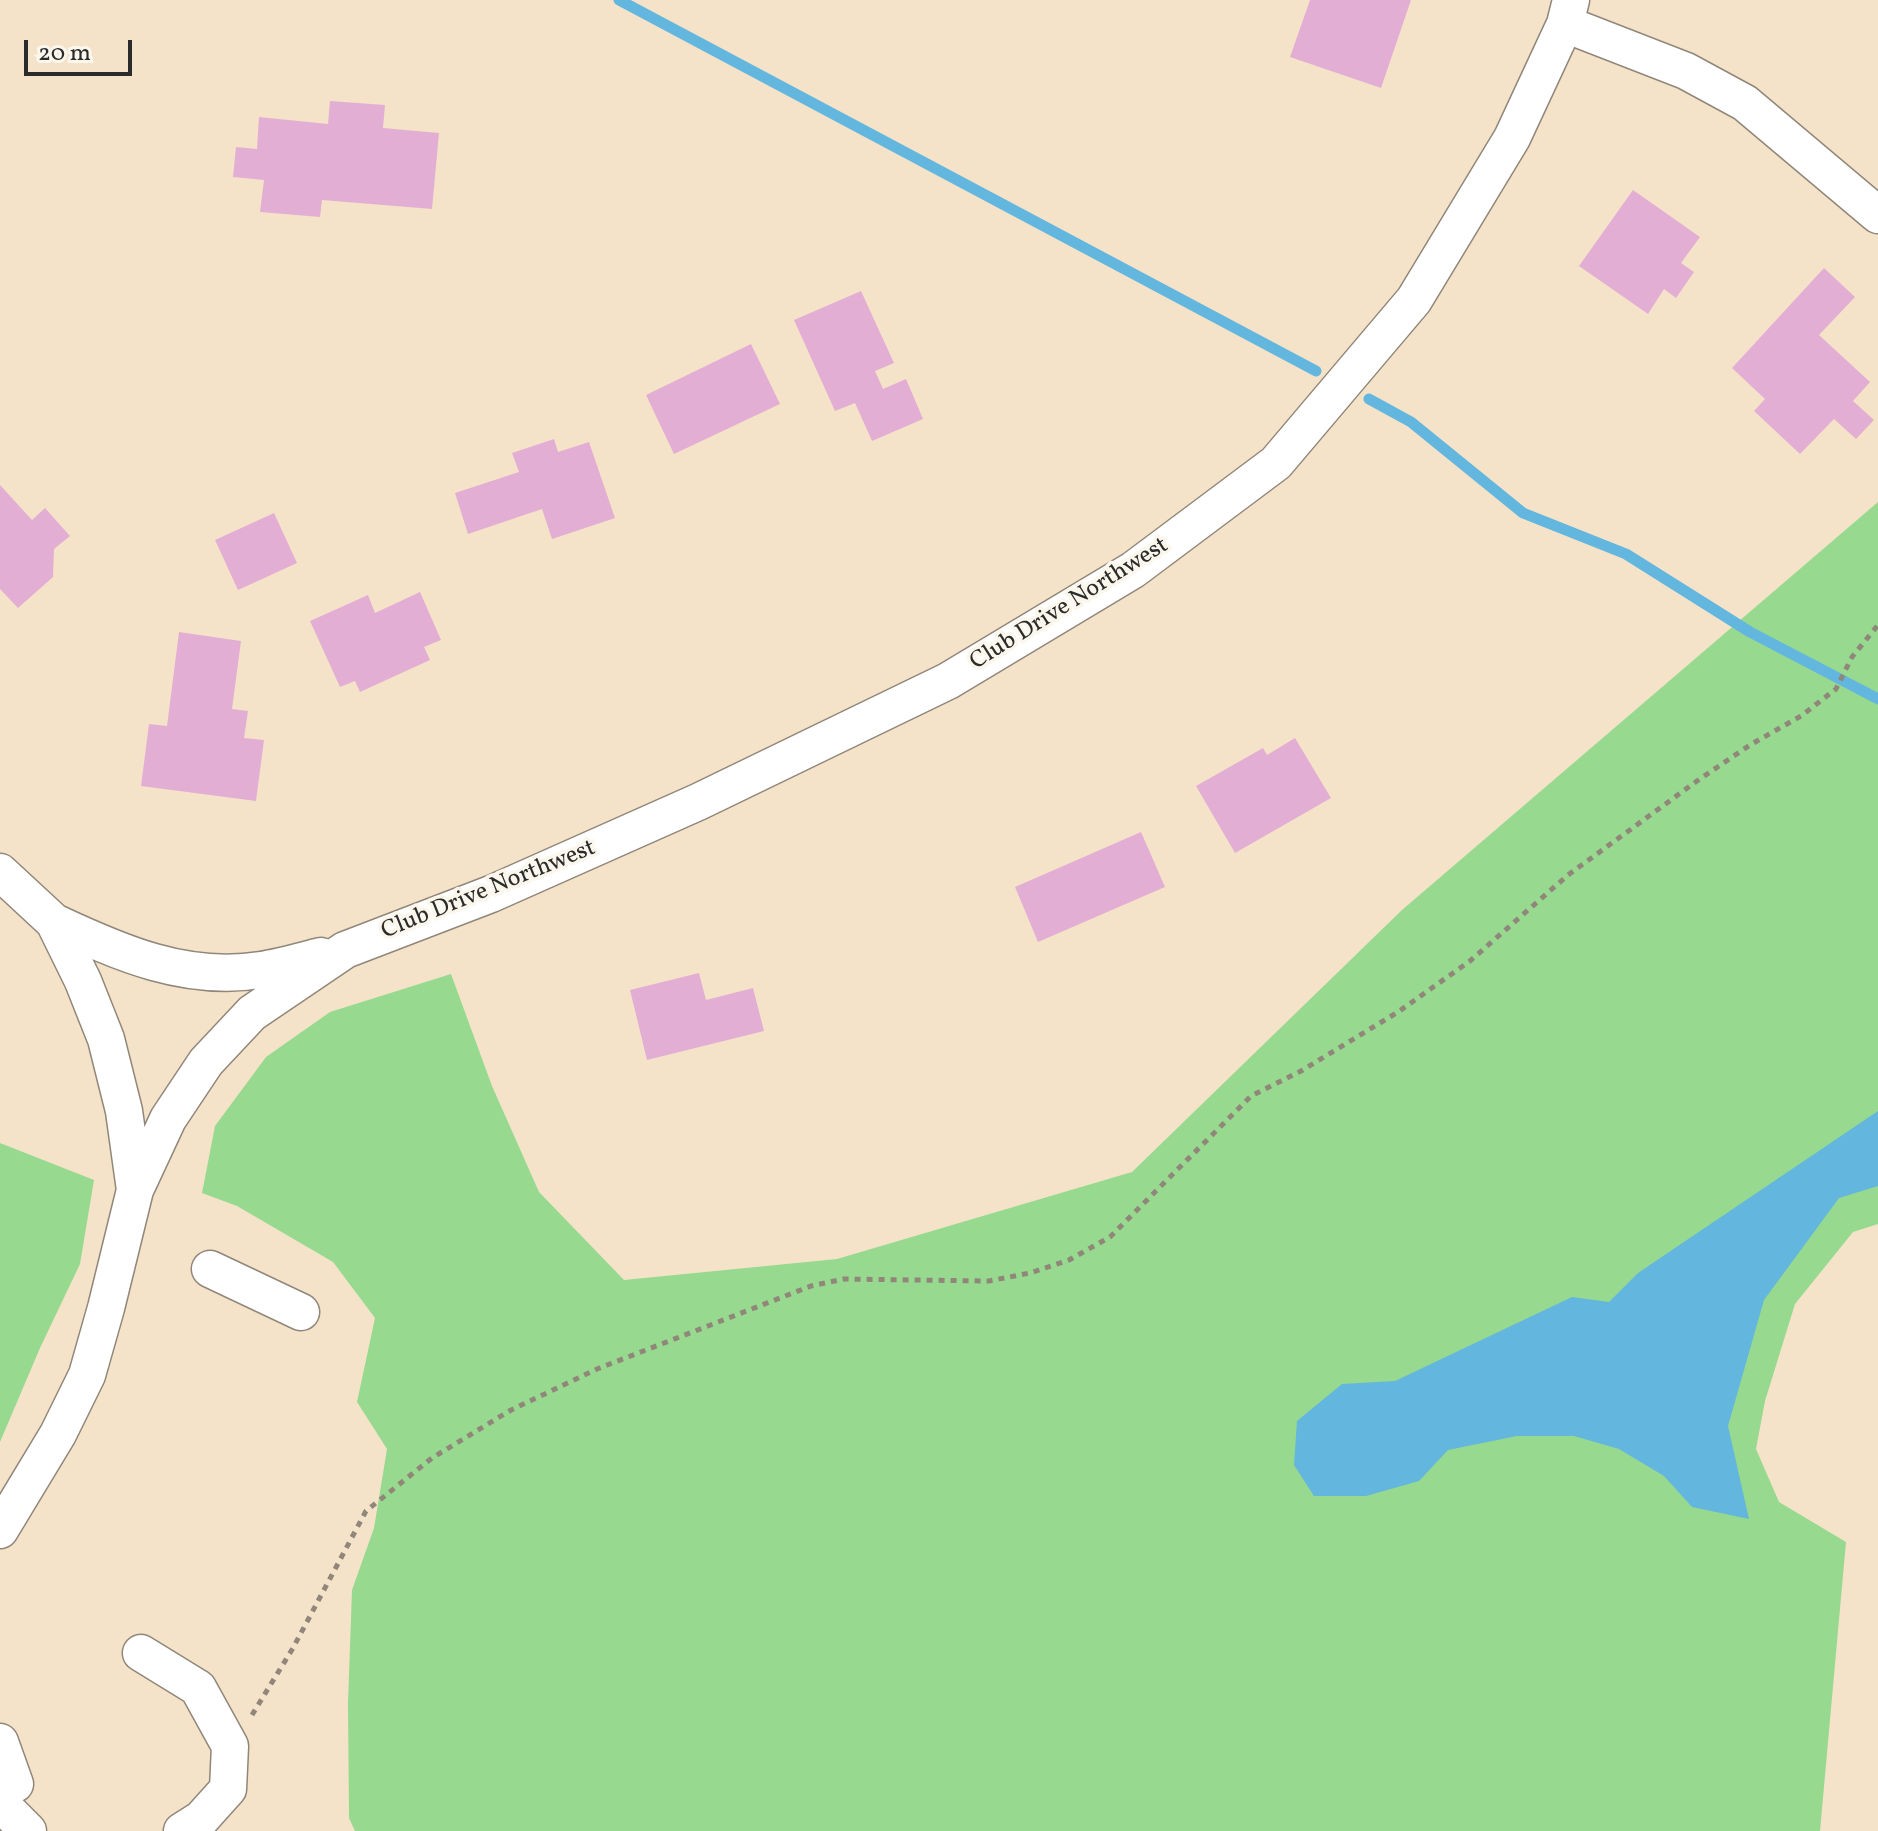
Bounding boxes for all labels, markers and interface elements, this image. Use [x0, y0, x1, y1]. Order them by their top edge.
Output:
scale bar [28, 24, 136, 74]
text: 20 m [38, 37, 91, 71]
street label: Club Drive Northwest [965, 532, 1175, 678]
street label: Club Drive Northwest [378, 835, 600, 947]

